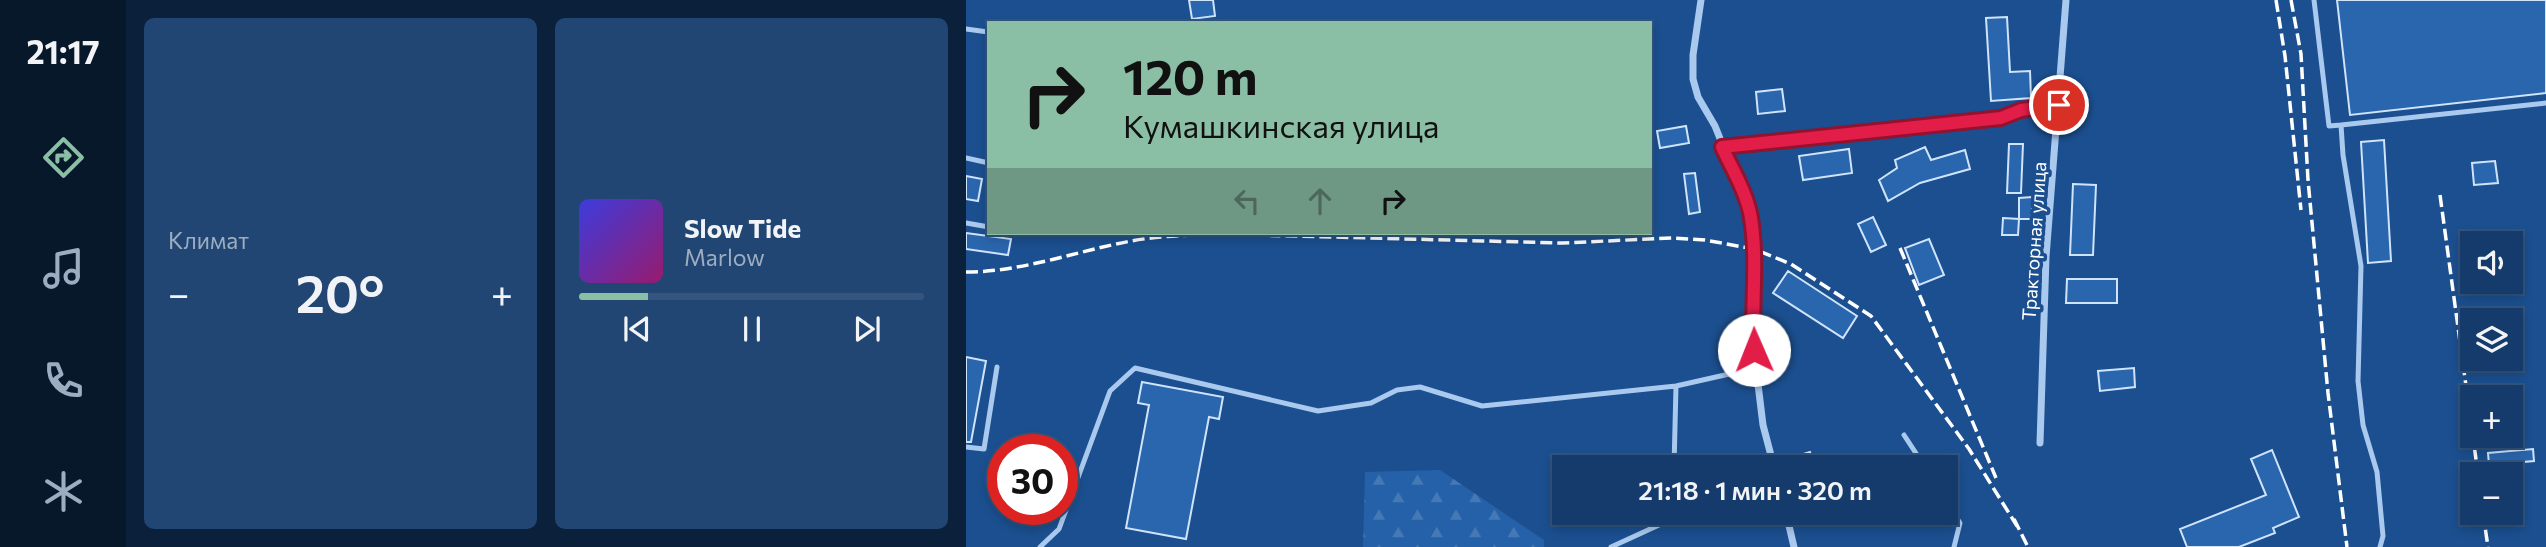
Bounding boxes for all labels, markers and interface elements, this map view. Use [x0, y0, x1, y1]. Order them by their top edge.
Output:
text: 21:17 [26, 31, 100, 71]
text: 120 m [1123, 45, 1257, 105]
icon: right [1008, 49, 1099, 140]
pin [2029, 75, 2089, 135]
icon: arrive [2040, 86, 2078, 124]
text: Кумашкинская улица [1123, 105, 1439, 145]
icon: directions [39, 133, 88, 182]
street label: Тракторная улица [2016, 161, 2051, 321]
icon: left [1228, 182, 1266, 220]
icon: ahead [1301, 182, 1339, 220]
icon: right [1374, 182, 1412, 220]
text: Slow Tide [684, 212, 801, 243]
text: Климат [168, 226, 249, 254]
map controls [2460, 231, 2523, 525]
button: sound [2460, 231, 2523, 294]
text: Marlow [684, 243, 765, 271]
icon: music [39, 244, 88, 293]
text: 20° [296, 260, 385, 324]
text: − [168, 269, 190, 316]
text: + [491, 269, 513, 316]
button: layers [2460, 308, 2523, 371]
icon: previous [618, 310, 656, 348]
icon: pause [733, 310, 771, 348]
icon: next [848, 310, 886, 348]
position arrow [1717, 313, 1791, 387]
icon: phone [39, 356, 88, 405]
button: + [2460, 385, 2523, 448]
speed limit sign: 30 [987, 434, 1078, 525]
button: − [2460, 462, 2523, 525]
icon: climate [39, 467, 88, 516]
text: 21:18 · 1 мин · 320 m [1638, 474, 1872, 505]

